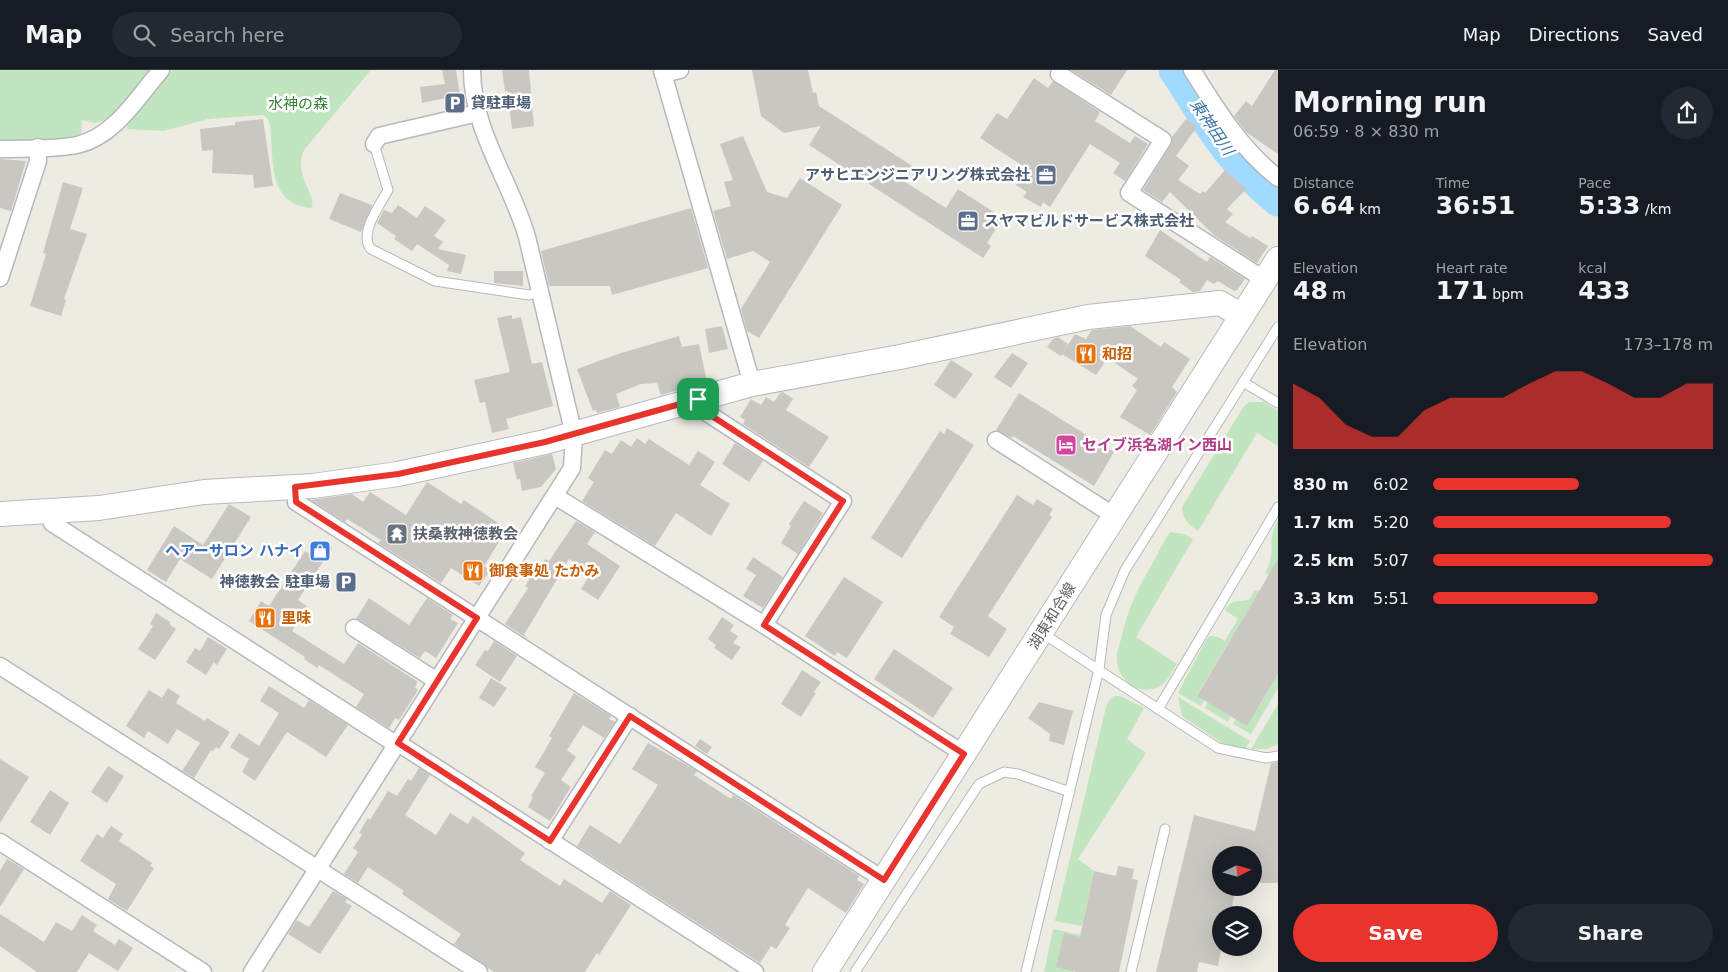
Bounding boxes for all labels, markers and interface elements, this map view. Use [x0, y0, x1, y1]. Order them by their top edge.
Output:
search box [112, 12, 462, 57]
text: Map [25, 21, 82, 49]
icon: search [130, 21, 158, 49]
text: Search here [170, 24, 284, 46]
text: Map [1463, 24, 1501, 45]
text: Directions [1529, 24, 1619, 45]
text: Saved [1647, 24, 1703, 45]
text: Morning run [1293, 86, 1487, 119]
button: share [1661, 87, 1713, 139]
parking icon: 貸駐車場 [443, 91, 467, 115]
place label: 貸駐車場 [471, 94, 531, 112]
park label: 水神の森 [268, 95, 328, 113]
water label: 東神田川 [1186, 95, 1239, 160]
text: 06:59 · 8 × 830 m [1293, 122, 1439, 141]
office icon: アサヒエンジニアリング株式会社 [1034, 163, 1058, 187]
place label: アサヒエンジニアリング株式会社 [805, 166, 1030, 184]
text: Distance [1293, 175, 1354, 191]
text: Time [1436, 175, 1470, 191]
text: Pace [1578, 175, 1611, 191]
text: 6.64 [1293, 191, 1355, 220]
text: 36:51 [1436, 191, 1515, 220]
text: 5:33 [1578, 191, 1641, 220]
text: km [1355, 201, 1381, 217]
text: /km [1641, 201, 1671, 217]
office icon: スヤマビルドサービス株式会社 [956, 209, 980, 233]
place label: スヤマビルドサービス株式会社 [984, 212, 1194, 230]
text: Elevation [1293, 260, 1358, 276]
text: Heart rate [1436, 260, 1508, 276]
text: kcal [1578, 260, 1607, 276]
text: 48 [1293, 276, 1328, 305]
text: 171 [1436, 276, 1488, 305]
text: 433 [1578, 276, 1631, 305]
text: m [1328, 286, 1346, 302]
text: bpm [1488, 286, 1524, 302]
text: Elevation [1293, 335, 1367, 354]
text: 173–178 m [1623, 335, 1713, 354]
restaurant icon: 和招 [1074, 342, 1098, 366]
place label: 和招 [1102, 345, 1132, 363]
pin [677, 378, 719, 420]
icon: arrive [684, 385, 712, 413]
hotel icon: セイブ浜名湖イン西山 [1054, 433, 1078, 457]
place label: セイブ浜名湖イン西山 [1082, 436, 1232, 454]
text: 830 m [1293, 475, 1349, 494]
text: 6:02 [1373, 475, 1409, 494]
text: 1.7 km [1293, 513, 1354, 532]
text: 5:20 [1373, 513, 1409, 532]
temple icon: 扶桑教神徳教会 [385, 522, 409, 546]
place label: 扶桑教神徳教会 [413, 525, 518, 543]
shop icon: ヘアーサロン ハナイ [308, 539, 332, 563]
place label: ヘアーサロン ハナイ [165, 542, 304, 560]
text: 2.5 km [1293, 551, 1354, 570]
text: 5:07 [1373, 551, 1409, 570]
restaurant icon: 御食事処 たかみ [461, 559, 485, 583]
place label: 御食事処 たかみ [489, 562, 599, 580]
parking icon: 神徳教会 駐車場 [334, 570, 358, 594]
place label: 神徳教会 駐車場 [219, 573, 330, 591]
street label: 湖東和合線 [1024, 579, 1080, 653]
text: 3.3 km [1293, 589, 1354, 608]
text: 5:51 [1373, 589, 1409, 608]
restaurant icon: 里味 [253, 606, 277, 630]
place label: 里味 [281, 609, 311, 627]
north arrow [1212, 846, 1262, 896]
map controls [1212, 846, 1262, 956]
button: Save [1293, 904, 1498, 962]
button: Share [1508, 904, 1713, 962]
button: layers [1212, 906, 1262, 956]

